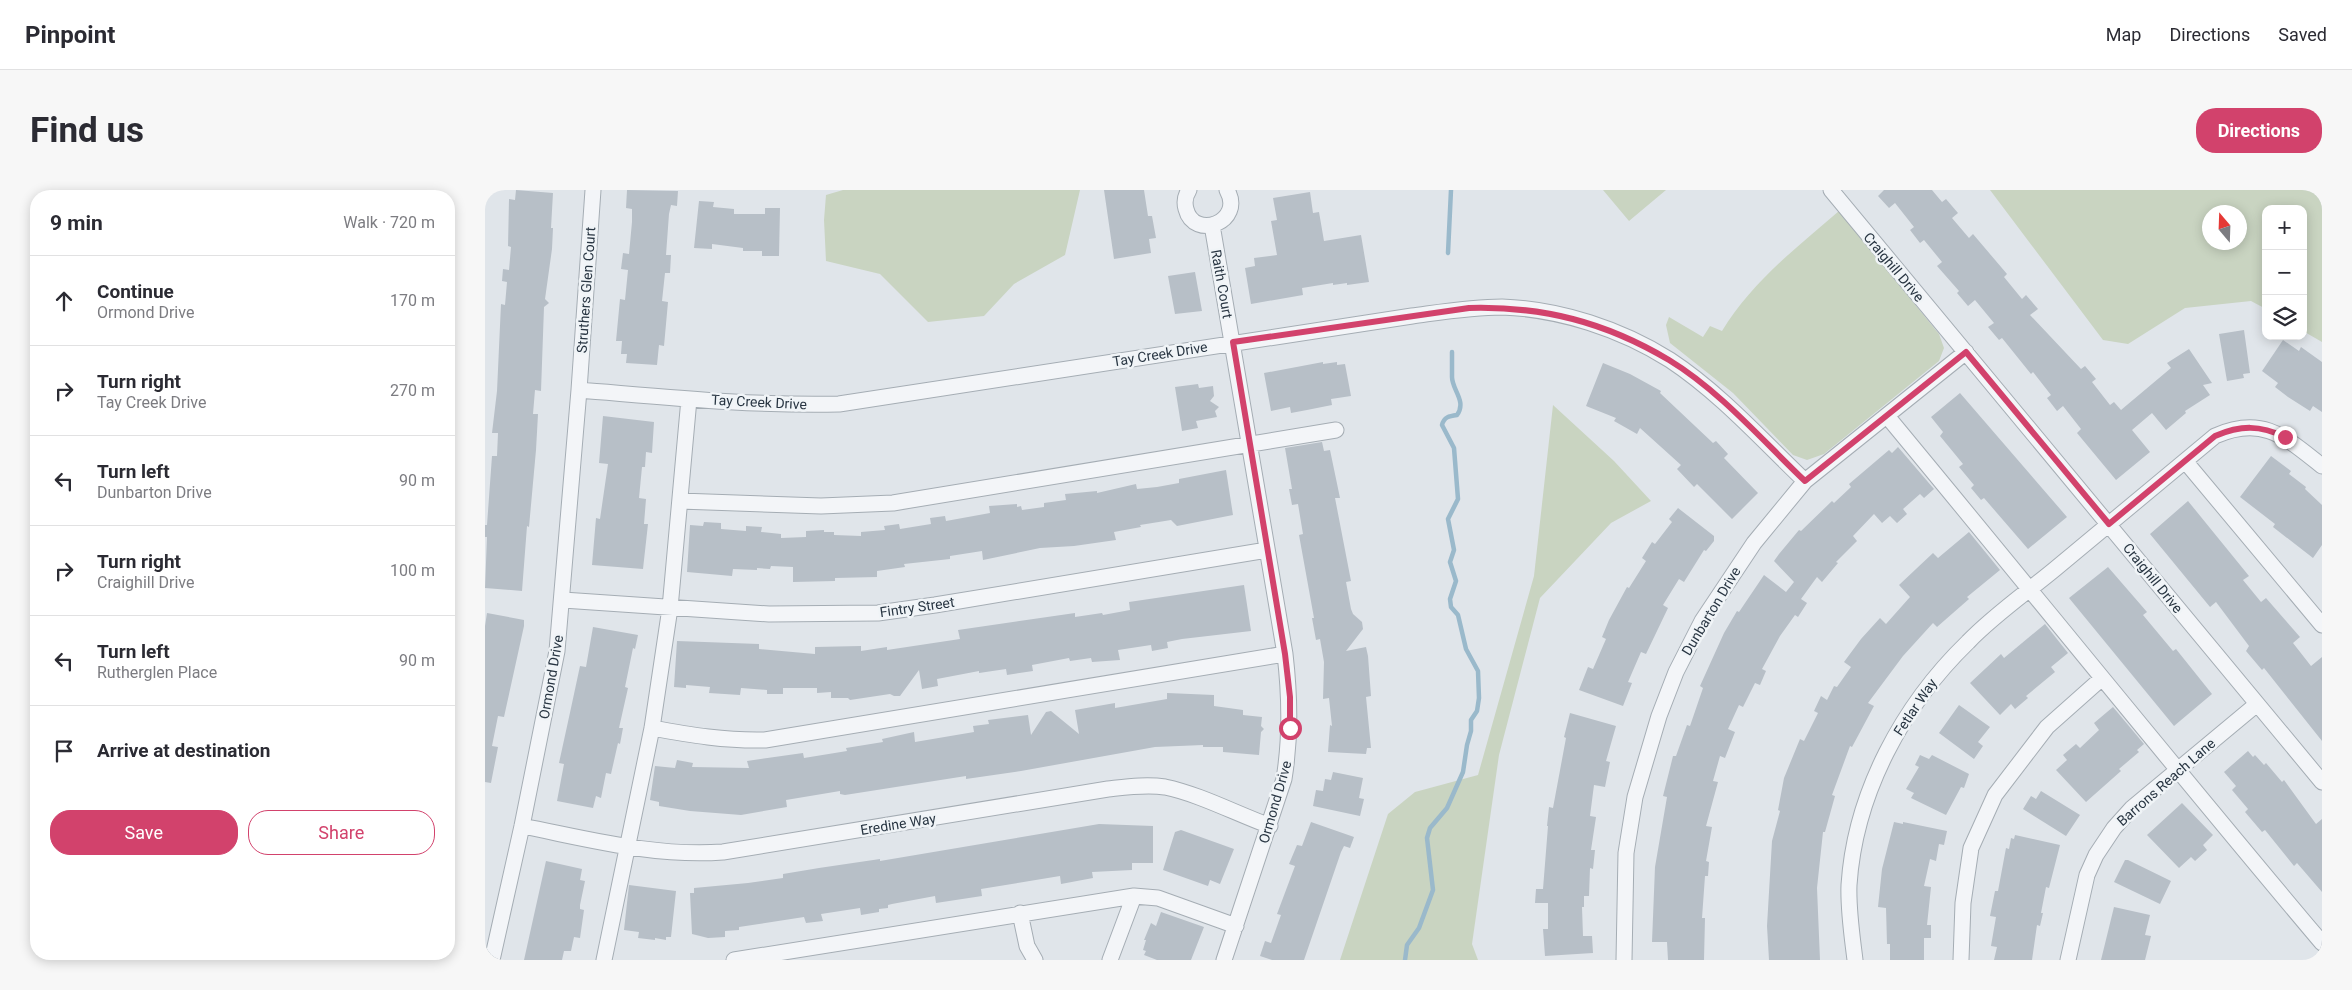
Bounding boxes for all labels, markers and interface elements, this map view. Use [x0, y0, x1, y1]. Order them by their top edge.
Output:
text: Pinpoint [25, 21, 115, 49]
text: Map [2106, 24, 2141, 45]
text: Directions [2169, 24, 2250, 45]
text: Saved [2278, 24, 2327, 45]
button: Directions [2196, 108, 2322, 153]
text: Find us [30, 110, 144, 151]
north arrow [2202, 205, 2247, 250]
map controls [2262, 205, 2307, 340]
button: + [2262, 205, 2307, 250]
text: 9 min [50, 211, 103, 235]
text: Walk · 720 m [343, 213, 435, 232]
street label: Struthers Glen Court [574, 226, 598, 354]
street label: Craighill Drive [1860, 229, 1928, 305]
street label: Raith Court [1208, 248, 1236, 320]
button: − [2262, 250, 2307, 295]
text: Continue [97, 280, 174, 303]
icon: ahead [50, 287, 78, 315]
text: 170 m [390, 291, 435, 310]
button: layers [2262, 295, 2307, 340]
text: Ormond Drive [97, 303, 194, 322]
street label: Tay Creek Drive [1111, 339, 1209, 369]
text: Turn right [97, 370, 181, 393]
icon: right [50, 377, 78, 405]
text: 270 m [390, 381, 435, 400]
street label: Tay Creek Drive [711, 392, 807, 412]
text: Tay Creek Drive [97, 393, 206, 412]
route end [2274, 426, 2297, 449]
text: Turn left [97, 460, 170, 483]
icon: left [50, 467, 78, 495]
text: 90 m [399, 471, 435, 490]
text: Dunbarton Drive [97, 483, 212, 502]
street label: Craighill Drive [2120, 540, 2186, 616]
text: Turn right [97, 550, 181, 573]
icon: right [50, 557, 78, 585]
text: 100 m [390, 561, 435, 580]
street label: Dunbarton Drive [1678, 564, 1744, 658]
text: Craighill Drive [97, 573, 195, 592]
street label: Fintry Street [879, 594, 956, 620]
street label: Ormond Drive [536, 634, 566, 720]
text: Turn left [97, 640, 170, 663]
icon: left [50, 647, 78, 675]
text: 90 m [399, 651, 435, 670]
text: Rutherglen Place [97, 663, 217, 682]
street label: Fetlar Way [1890, 675, 1940, 738]
route start [1279, 717, 1302, 740]
street label: Barrons Reach Lane [2114, 735, 2218, 829]
icon: arrive [50, 737, 78, 765]
text: Arrive at destination [97, 739, 270, 762]
street label: Ormond Drive [1256, 759, 1294, 845]
button: Save [50, 810, 238, 855]
button: Share [248, 810, 435, 855]
street label: Eredine Way [859, 810, 937, 838]

